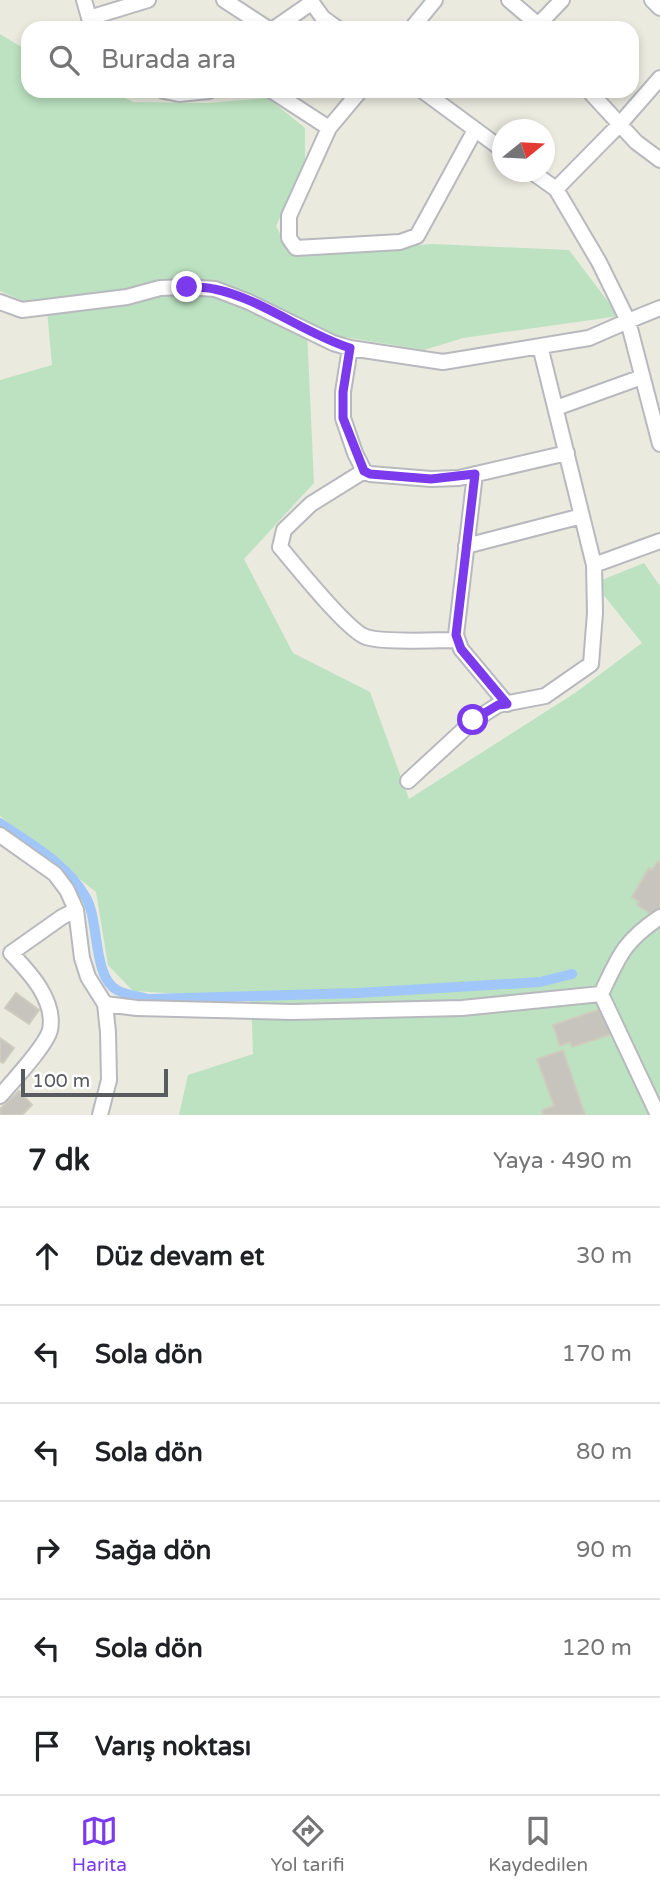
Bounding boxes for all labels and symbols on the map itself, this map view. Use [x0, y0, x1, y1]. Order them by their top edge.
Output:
north arrow [492, 119, 555, 182]
route end [171, 271, 202, 302]
route start [457, 704, 488, 735]
scale bar [21, 1066, 168, 1098]

